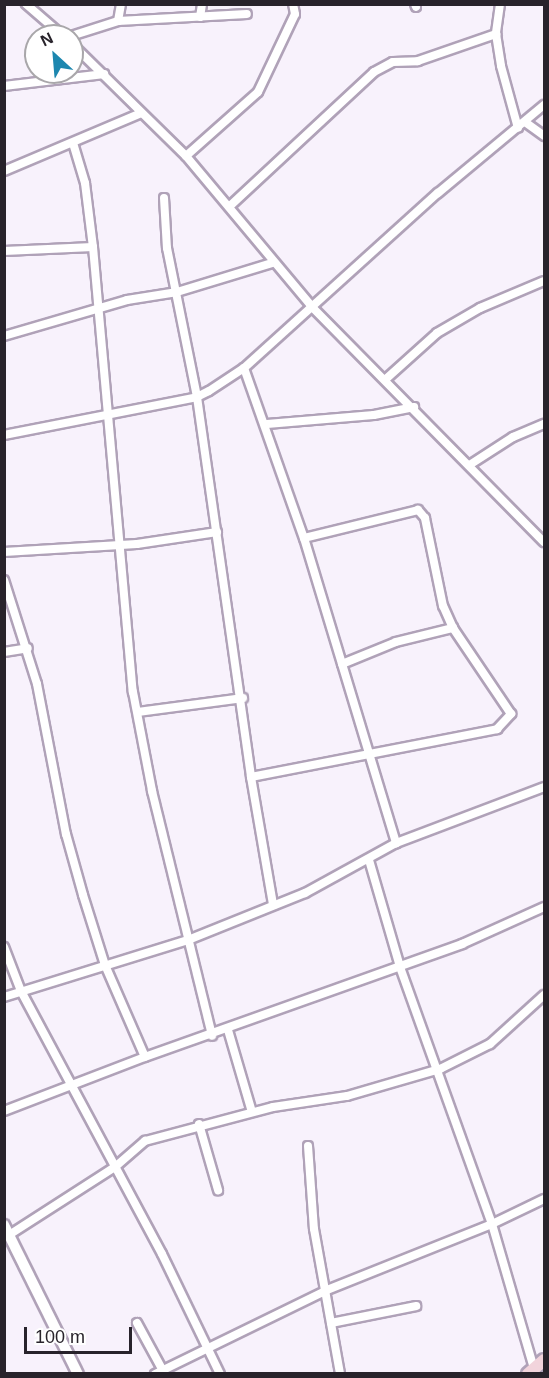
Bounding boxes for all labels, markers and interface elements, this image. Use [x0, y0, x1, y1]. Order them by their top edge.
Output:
north arrow [24, 24, 84, 84]
text: N [38, 29, 56, 49]
scale bar [27, 1315, 135, 1353]
text: 100 m [35, 1327, 85, 1347]

